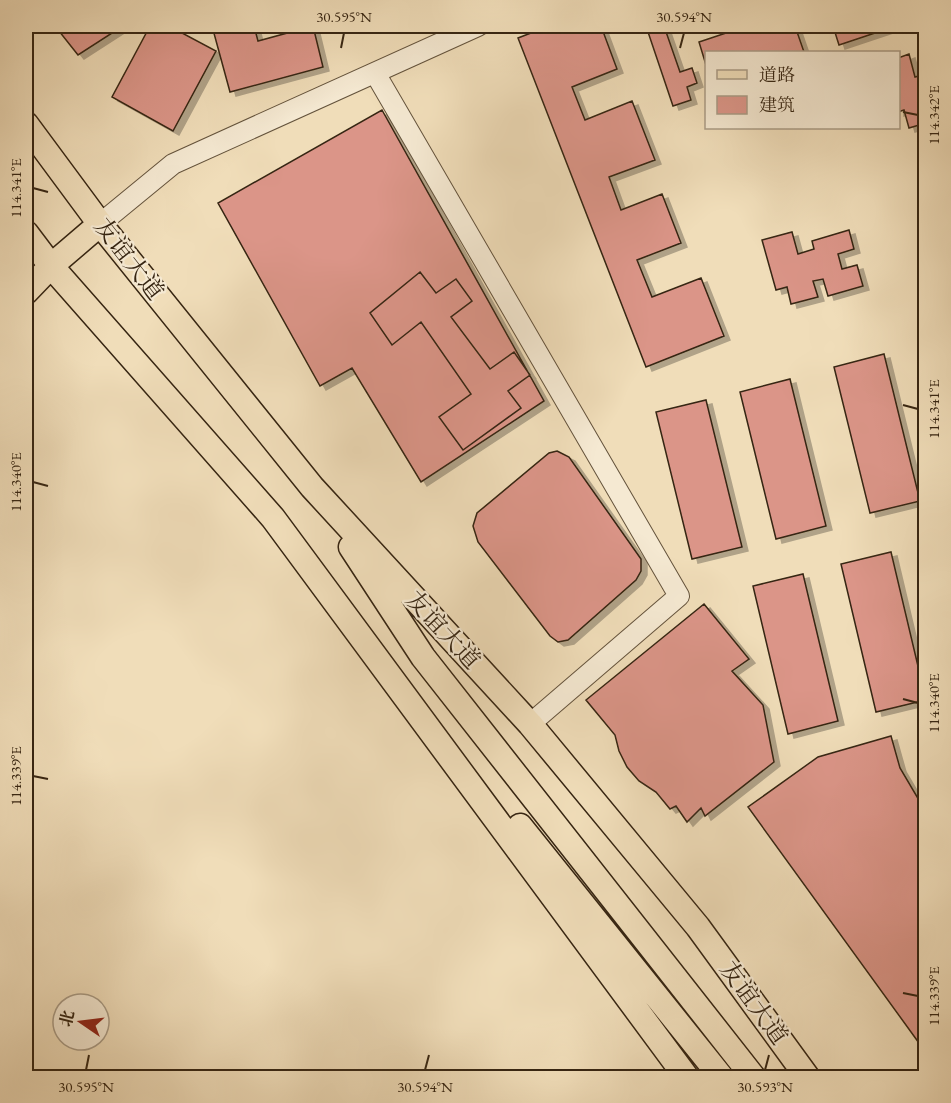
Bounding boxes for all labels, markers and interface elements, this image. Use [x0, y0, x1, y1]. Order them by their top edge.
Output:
text: 30.595°N [316, 7, 372, 26]
text: 30.594°N [656, 7, 712, 26]
legend [705, 51, 900, 129]
text: 道路 [759, 63, 795, 86]
text: 114.342°E [924, 85, 943, 145]
text: 建筑 [759, 93, 795, 116]
text: 114.341°E [6, 158, 25, 218]
street label: 友谊大道 [88, 211, 171, 306]
text: 114.341°E [924, 379, 943, 439]
text: 114.340°E [6, 452, 25, 512]
street label: 友谊大道 [399, 584, 487, 675]
text: 114.340°E [924, 673, 943, 733]
text: 114.339°E [6, 746, 25, 806]
street label: 友谊大道 [714, 955, 795, 1051]
text: 114.339°E [924, 966, 943, 1026]
north arrow [51, 992, 111, 1052]
text: 北 [55, 1008, 79, 1029]
text: 30.595°N [58, 1077, 114, 1096]
text: 30.594°N [397, 1077, 453, 1096]
text: 30.593°N [737, 1077, 793, 1096]

